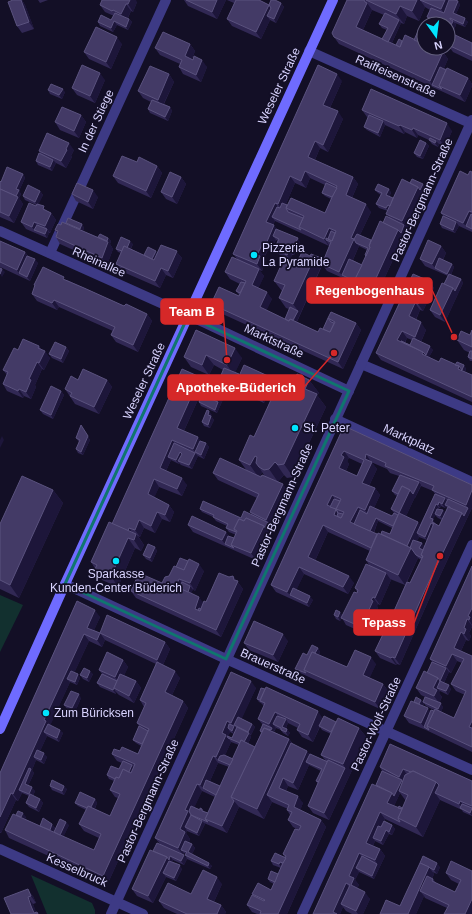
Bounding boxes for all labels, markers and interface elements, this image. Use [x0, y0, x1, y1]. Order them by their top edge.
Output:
north arrow [416, 16, 456, 56]
text: N [433, 39, 444, 52]
street label: Weseler Straße [255, 45, 303, 127]
street label: Raiffeisenstraße [353, 52, 439, 100]
street label: In der Stiege [75, 87, 117, 155]
street label: Pastor-Bergmann-Straße [388, 136, 456, 264]
place label: Pizzeria La Pyramide [262, 241, 330, 269]
street label: Rheinallee [70, 244, 128, 280]
marker: Pizzeria La Pyramide [249, 250, 259, 260]
callout: Regenbogenhaus [307, 278, 432, 303]
text: Regenbogenhaus [315, 283, 425, 298]
callout: Team B [161, 299, 223, 324]
text: Team B [169, 304, 215, 319]
street label: Marktstraße [242, 321, 306, 361]
street label: Weseler Straße [120, 340, 168, 422]
callout: Apotheke-Büderich [168, 375, 304, 400]
text: Apotheke-Büderich [176, 380, 296, 395]
place label: St. Peter [303, 421, 350, 435]
street label: Marktplatz [381, 421, 437, 457]
marker: St. Peter [290, 423, 300, 433]
street label: Pastor-Bergmann-Straße [248, 441, 316, 569]
marker: Sparkasse Kunden-Center Büderich [111, 556, 121, 566]
place label: Sparkasse Kunden-Center Büderich [50, 567, 182, 595]
callout: Tepass [354, 610, 414, 635]
text: Tepass [362, 615, 406, 630]
street label: Brauerstraße [238, 645, 308, 687]
street label: Pastor-Wolf-Straße [348, 674, 404, 773]
place label: Zum Büricksen [54, 706, 134, 720]
marker: Zum Büricksen [41, 708, 51, 718]
street label: Pastor-Bergmann-Straße [114, 737, 182, 865]
street label: Kesselbruck [44, 850, 111, 890]

